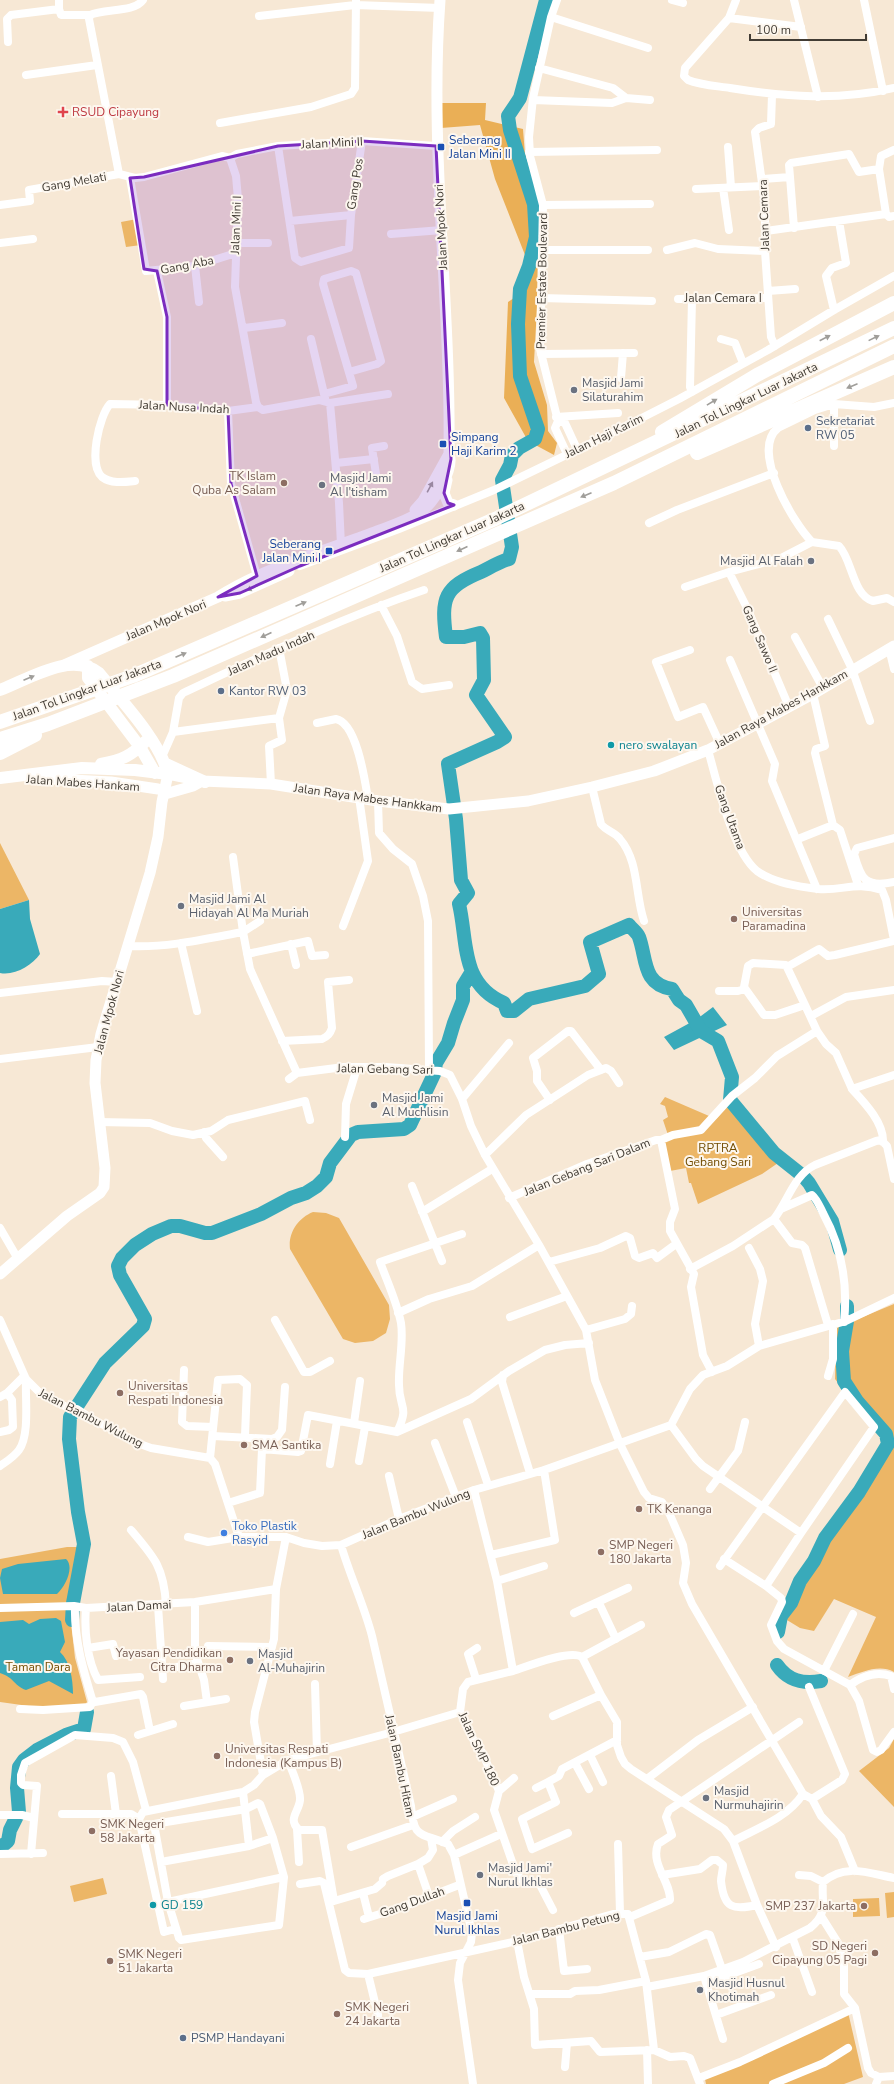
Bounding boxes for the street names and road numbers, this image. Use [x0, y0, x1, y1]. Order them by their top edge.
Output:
street label: Jalan Mini II [300, 133, 363, 153]
street label: Gang Pos [343, 157, 367, 211]
street label: Gang Melati [40, 168, 108, 196]
street label: Jalan Cemara [755, 179, 773, 252]
street label: Jalan Mpok Nori [431, 184, 451, 271]
street label: Jalan Mini I [227, 195, 245, 256]
street label: Premier Estate Boulevard [533, 213, 551, 349]
street label: Gang Aba [159, 252, 215, 278]
street label: Jalan Cemara I [683, 290, 762, 306]
street label: Jalan Tol Lingkar Luar Jakarta [671, 358, 820, 442]
street label: Jalan Nusa Indah [137, 397, 230, 417]
street label: Jalan Haji Karim [561, 410, 646, 462]
street label: Jalan Tol Lingkar Luar Jakarta [376, 498, 527, 577]
street label: Jalan Mpok Nori [123, 596, 209, 645]
street label: Gang Sawo II [739, 603, 781, 675]
street label: Jalan Madu Indah [224, 627, 317, 680]
street label: Jalan Tol Lingkar Luar Jakarta [10, 656, 164, 725]
street label: Jalan Raya Mabes Hankkam [711, 666, 850, 753]
street label: Jalan Mabes Hankam [25, 771, 140, 795]
street label: Jalan Raya Mabes Hankkam [292, 780, 443, 816]
street label: Gang Utama [711, 782, 749, 852]
street label: Jalan Mpok Nori [90, 969, 128, 1056]
street label: Jalan Gebang Sari [336, 1060, 433, 1078]
street label: Jalan Gebang Sari Dalam [521, 1134, 652, 1200]
street label: Jalan Bambu Wulung [35, 1384, 146, 1451]
street label: Jalan Bambu Wulung [359, 1485, 472, 1543]
street label: Jalan Damai [105, 1596, 172, 1616]
street label: Jalan SMP 180 [454, 1708, 503, 1789]
street label: Jalan Bambu Hitam [381, 1712, 419, 1819]
street label: Gang Dullah [377, 1883, 447, 1921]
street label: Jalan Bambu Petung [510, 1907, 621, 1949]

